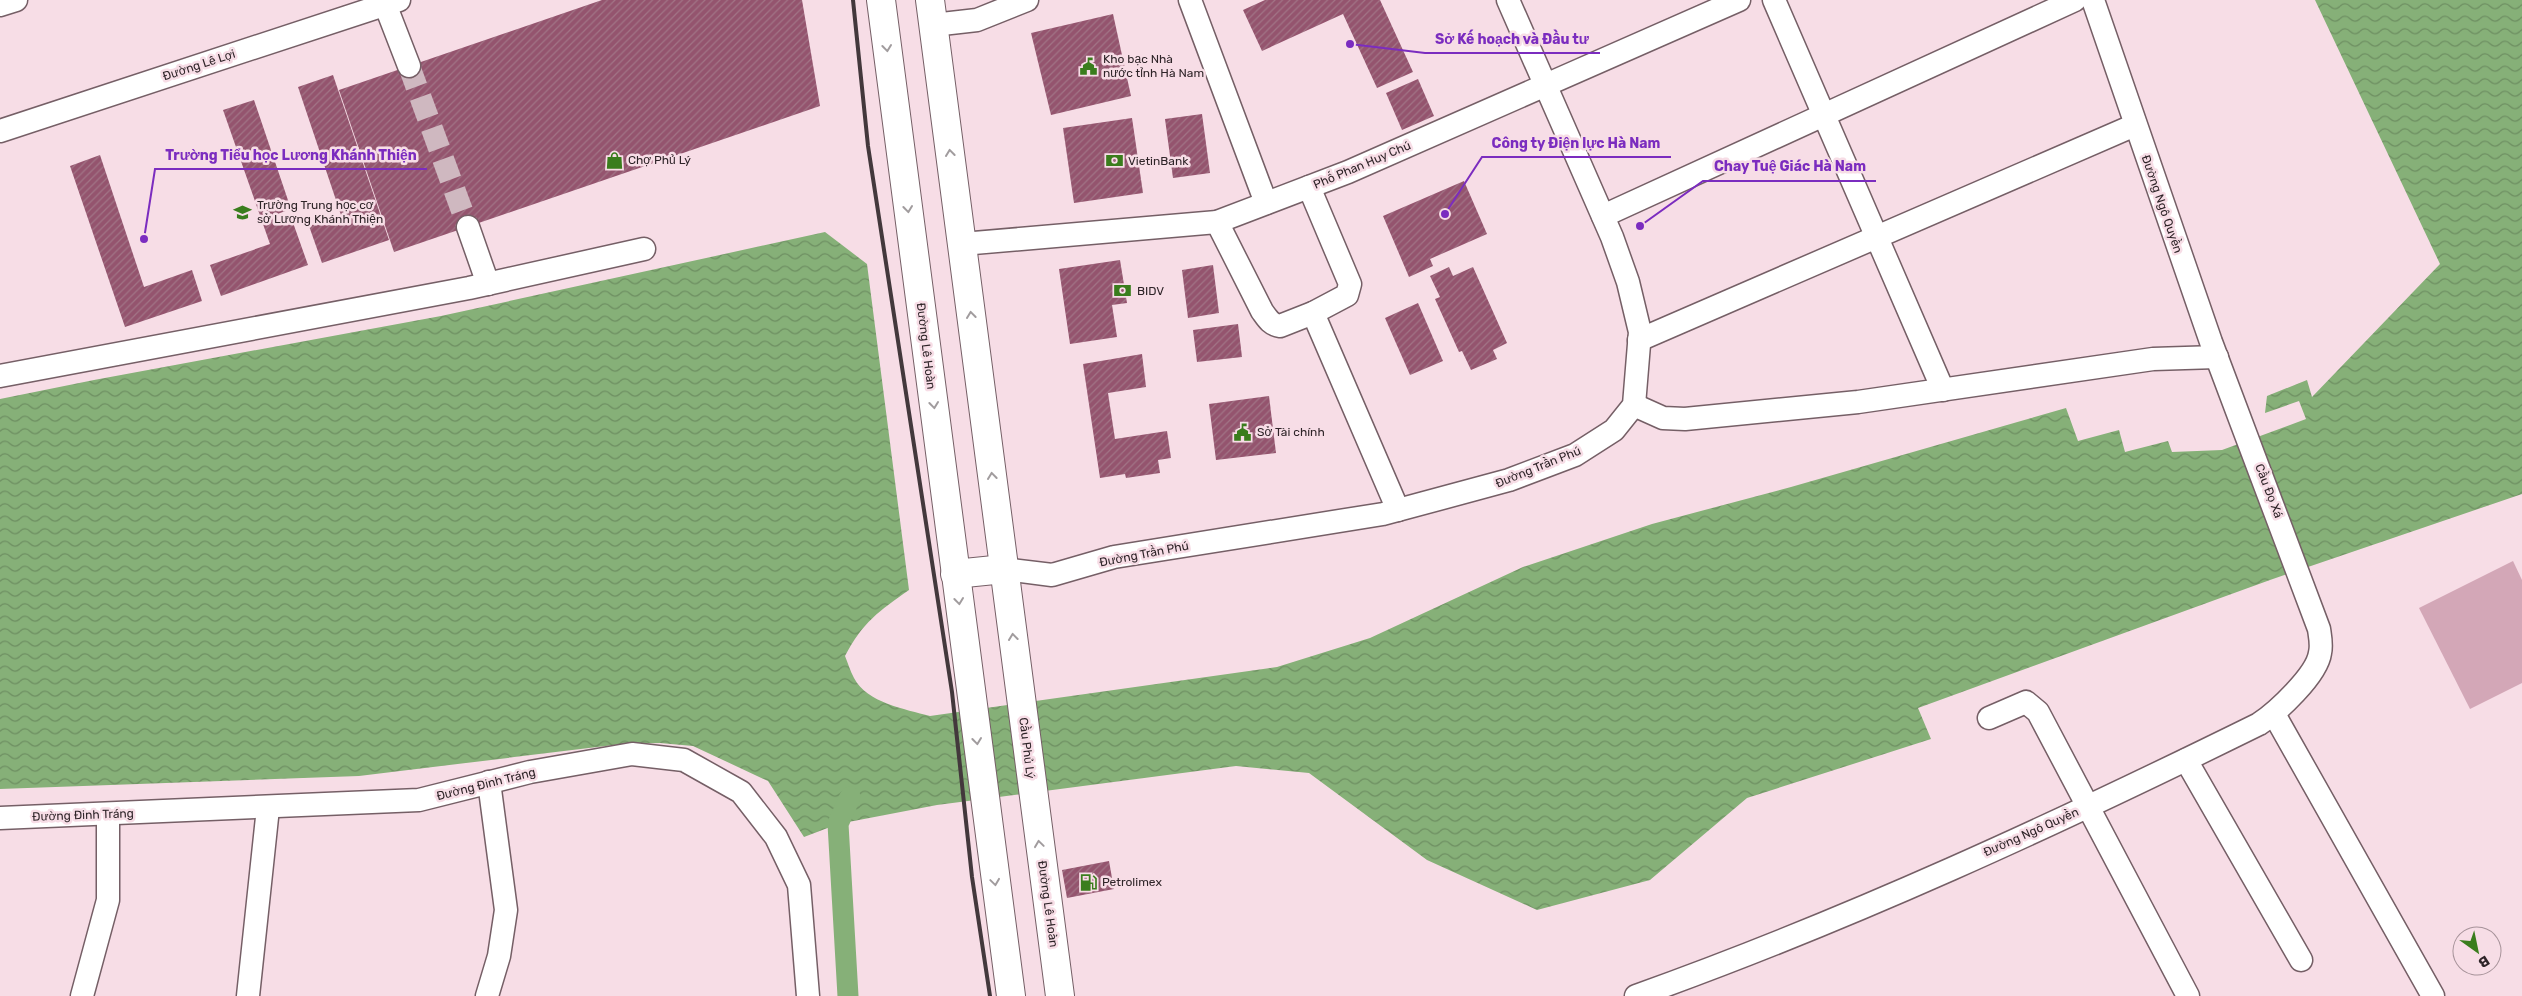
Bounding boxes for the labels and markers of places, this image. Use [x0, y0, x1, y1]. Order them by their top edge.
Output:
callout: Sở Kế hoạch và Đầu tư [1425, 24, 1600, 53]
place label: Kho bạc Nhà nước tỉnh Hà Nam [1103, 52, 1204, 80]
public building icon: Kho bạc Nhà nước tỉnh Hà Nam [1079, 56, 1099, 76]
callout: Công ty Điện lực Hà Nam [1482, 128, 1671, 157]
callout: Trường Tiểu học Lương Khánh Thiện [155, 140, 427, 169]
shop icon: Chợ Phủ Lý [604, 150, 624, 170]
bank icon: VietinBank [1104, 151, 1124, 171]
callout: Chay Tuệ Giác Hà Nam [1703, 152, 1876, 181]
place label: Chợ Phủ Lý [628, 153, 691, 167]
place label: VietinBank [1128, 154, 1189, 168]
place label: Trường Trung học cơ sở Lương Khánh Thiện [257, 198, 383, 226]
school or university icon: Trường Trung học cơ sở Lương Khánh Thiện [233, 202, 253, 222]
bank icon: BIDV [1113, 281, 1133, 301]
place label: BIDV [1137, 284, 1164, 298]
public building icon: Sở Tài chính [1233, 422, 1253, 442]
place label: Sở Tài chính [1257, 425, 1325, 439]
fuel station icon: Petrolimex [1078, 872, 1098, 892]
place label: Petrolimex [1102, 875, 1162, 889]

